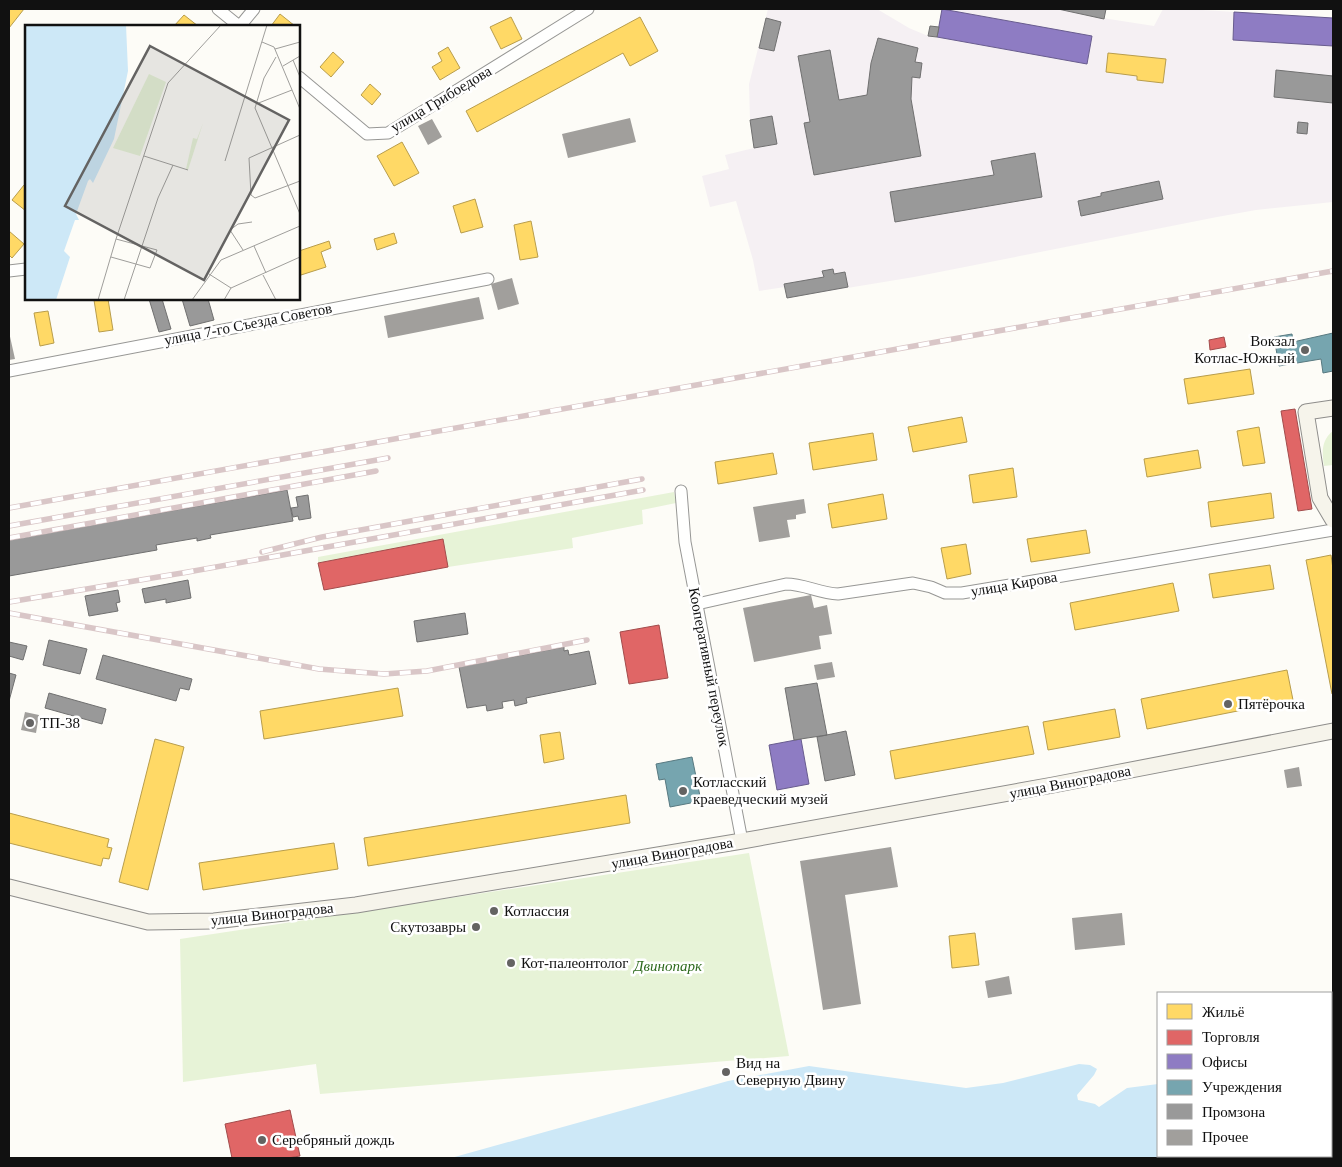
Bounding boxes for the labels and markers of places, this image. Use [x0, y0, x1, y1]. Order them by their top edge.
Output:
place label: Вокзал Котлас-Южный [1194, 333, 1296, 366]
marker: Вокзал Котлас-Южный [1299, 344, 1311, 356]
place label: Пятёрочка [1238, 696, 1305, 712]
marker: Пятёрочка [1222, 698, 1234, 710]
place label: ТП-38 [40, 715, 80, 731]
marker: ТП-38 [24, 717, 36, 729]
place label: Котласский краеведческий музей [693, 774, 828, 807]
marker: Котласский краеведческий музей [677, 785, 689, 797]
place label: Котлассия [504, 903, 569, 919]
marker: Котлассия [488, 905, 500, 917]
place label: Скутозавры [390, 919, 466, 935]
marker: Скутозавры [470, 921, 482, 933]
place label: Кот-палеонтолог [521, 955, 628, 971]
marker: Кот-палеонтолог [505, 957, 517, 969]
place label: Вид на Северную Двину [736, 1055, 846, 1088]
marker: Вид на Северную Двину [720, 1066, 732, 1078]
place label: Серебряный дождь [272, 1132, 395, 1148]
marker: Серебряный дождь [256, 1134, 268, 1146]

